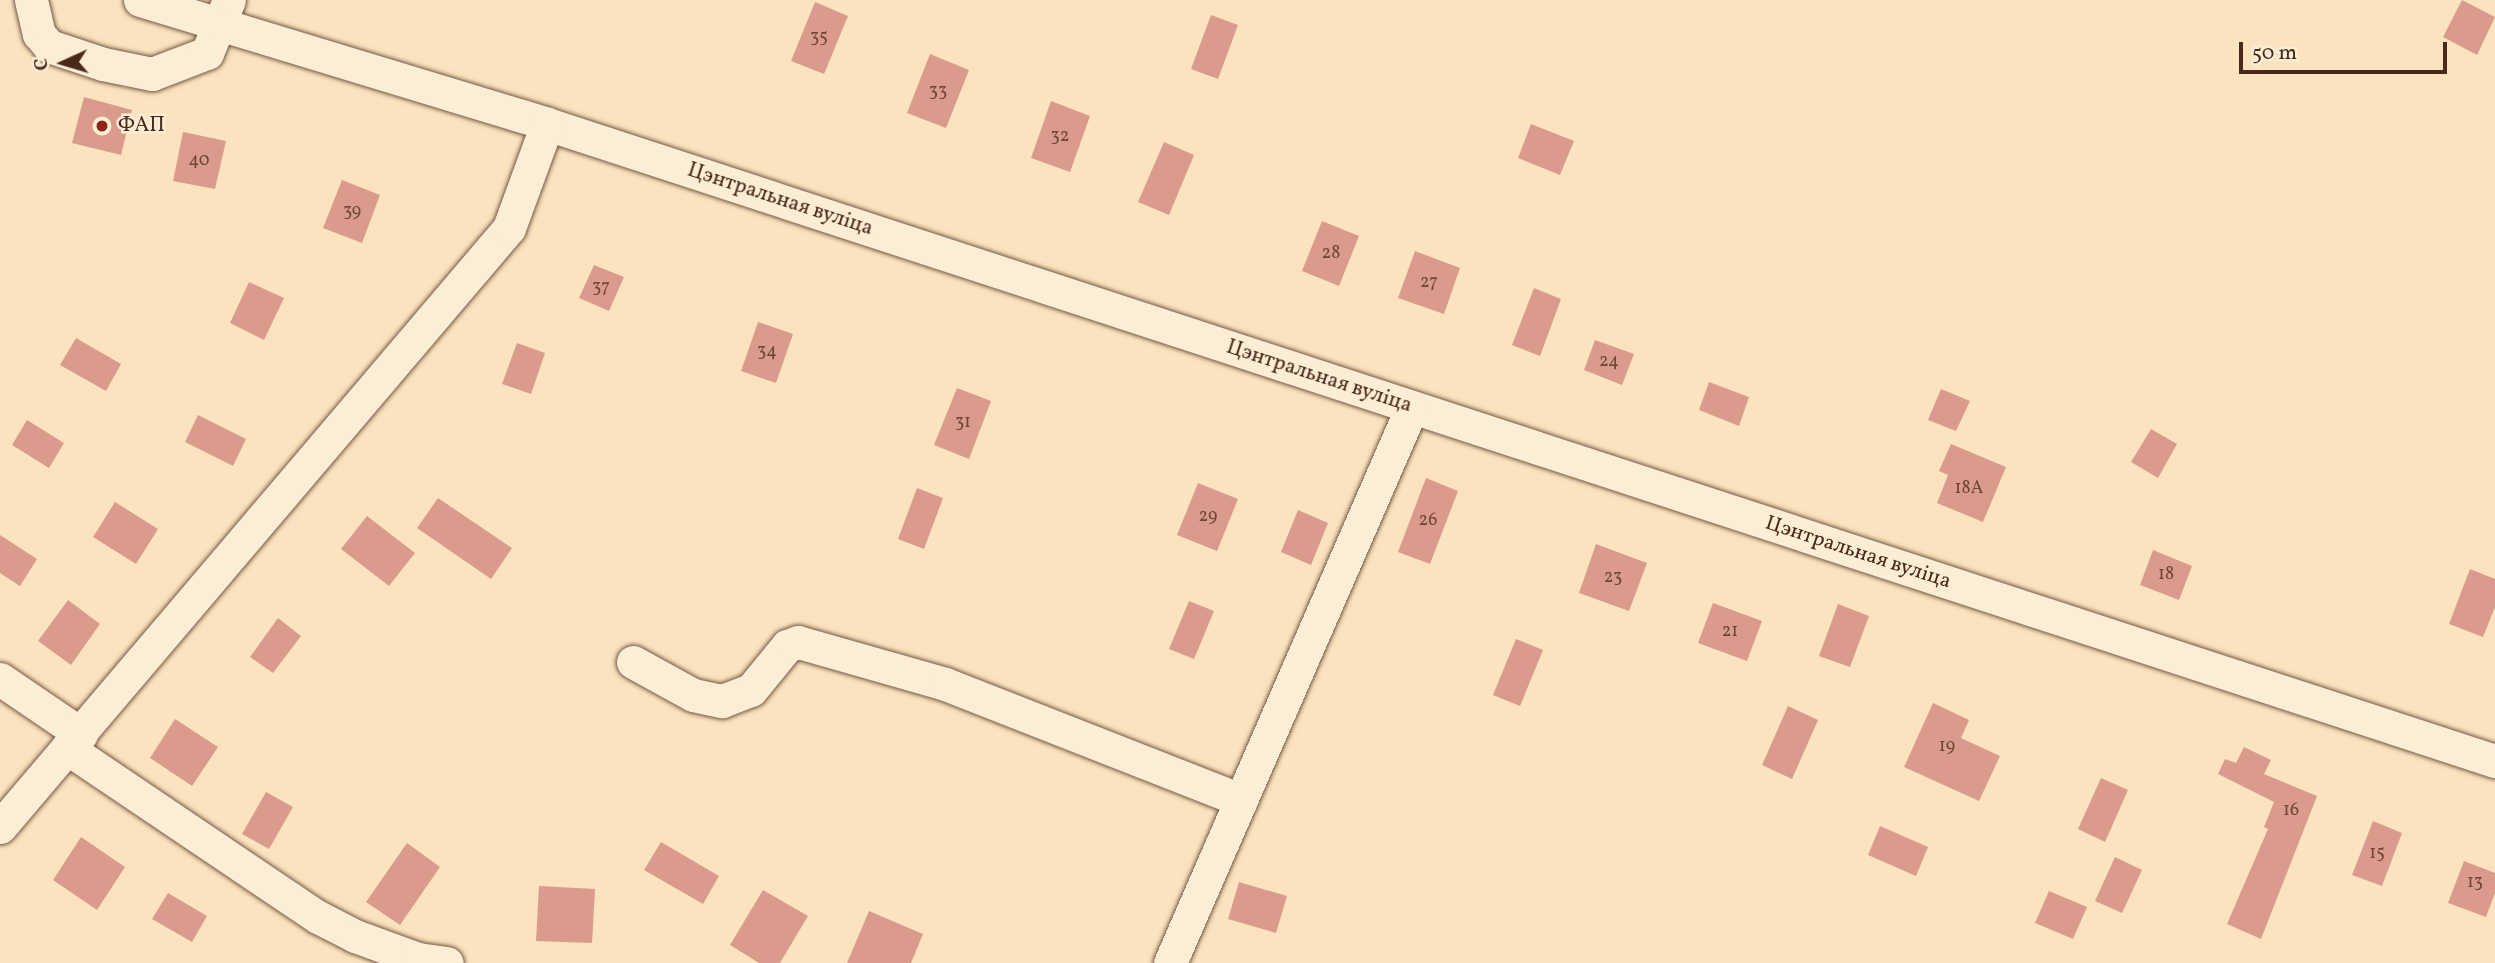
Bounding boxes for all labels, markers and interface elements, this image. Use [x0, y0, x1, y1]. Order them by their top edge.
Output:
house number: 35 [810, 27, 828, 49]
north arrow [28, 28, 98, 98]
scale bar [2243, 28, 2451, 72]
text: 50 m [2252, 39, 2297, 68]
text: С [29, 57, 55, 71]
house number: 33 [929, 81, 947, 103]
place label: ФАП [118, 113, 165, 139]
marker: ФАП [92, 116, 112, 136]
house number: 32 [1051, 126, 1069, 148]
house number: 40 [188, 150, 210, 172]
street label: Цэнтральная вуліца [684, 158, 876, 242]
house number: 39 [343, 201, 361, 223]
house number: 28 [1322, 243, 1340, 265]
house number: 27 [1420, 272, 1438, 294]
house number: 37 [592, 277, 610, 299]
street label: Цэнтральная вуліца [1223, 335, 1415, 419]
house number: 34 [757, 341, 777, 363]
house number: 24 [1599, 351, 1619, 373]
house number: 31 [955, 412, 971, 434]
house number: 18А [1955, 478, 1983, 500]
house number: 29 [1199, 506, 1217, 528]
house number: 26 [1419, 510, 1437, 532]
street label: Цэнтральная вуліца [1762, 511, 1954, 595]
house number: 18 [2158, 564, 2174, 586]
house number: 23 [1604, 567, 1622, 589]
house number: 21 [1722, 621, 1738, 643]
house number: 19 [1939, 736, 1955, 758]
house number: 16 [2283, 800, 2299, 822]
house number: 15 [2369, 843, 2385, 865]
house number: 13 [2467, 872, 2483, 894]

